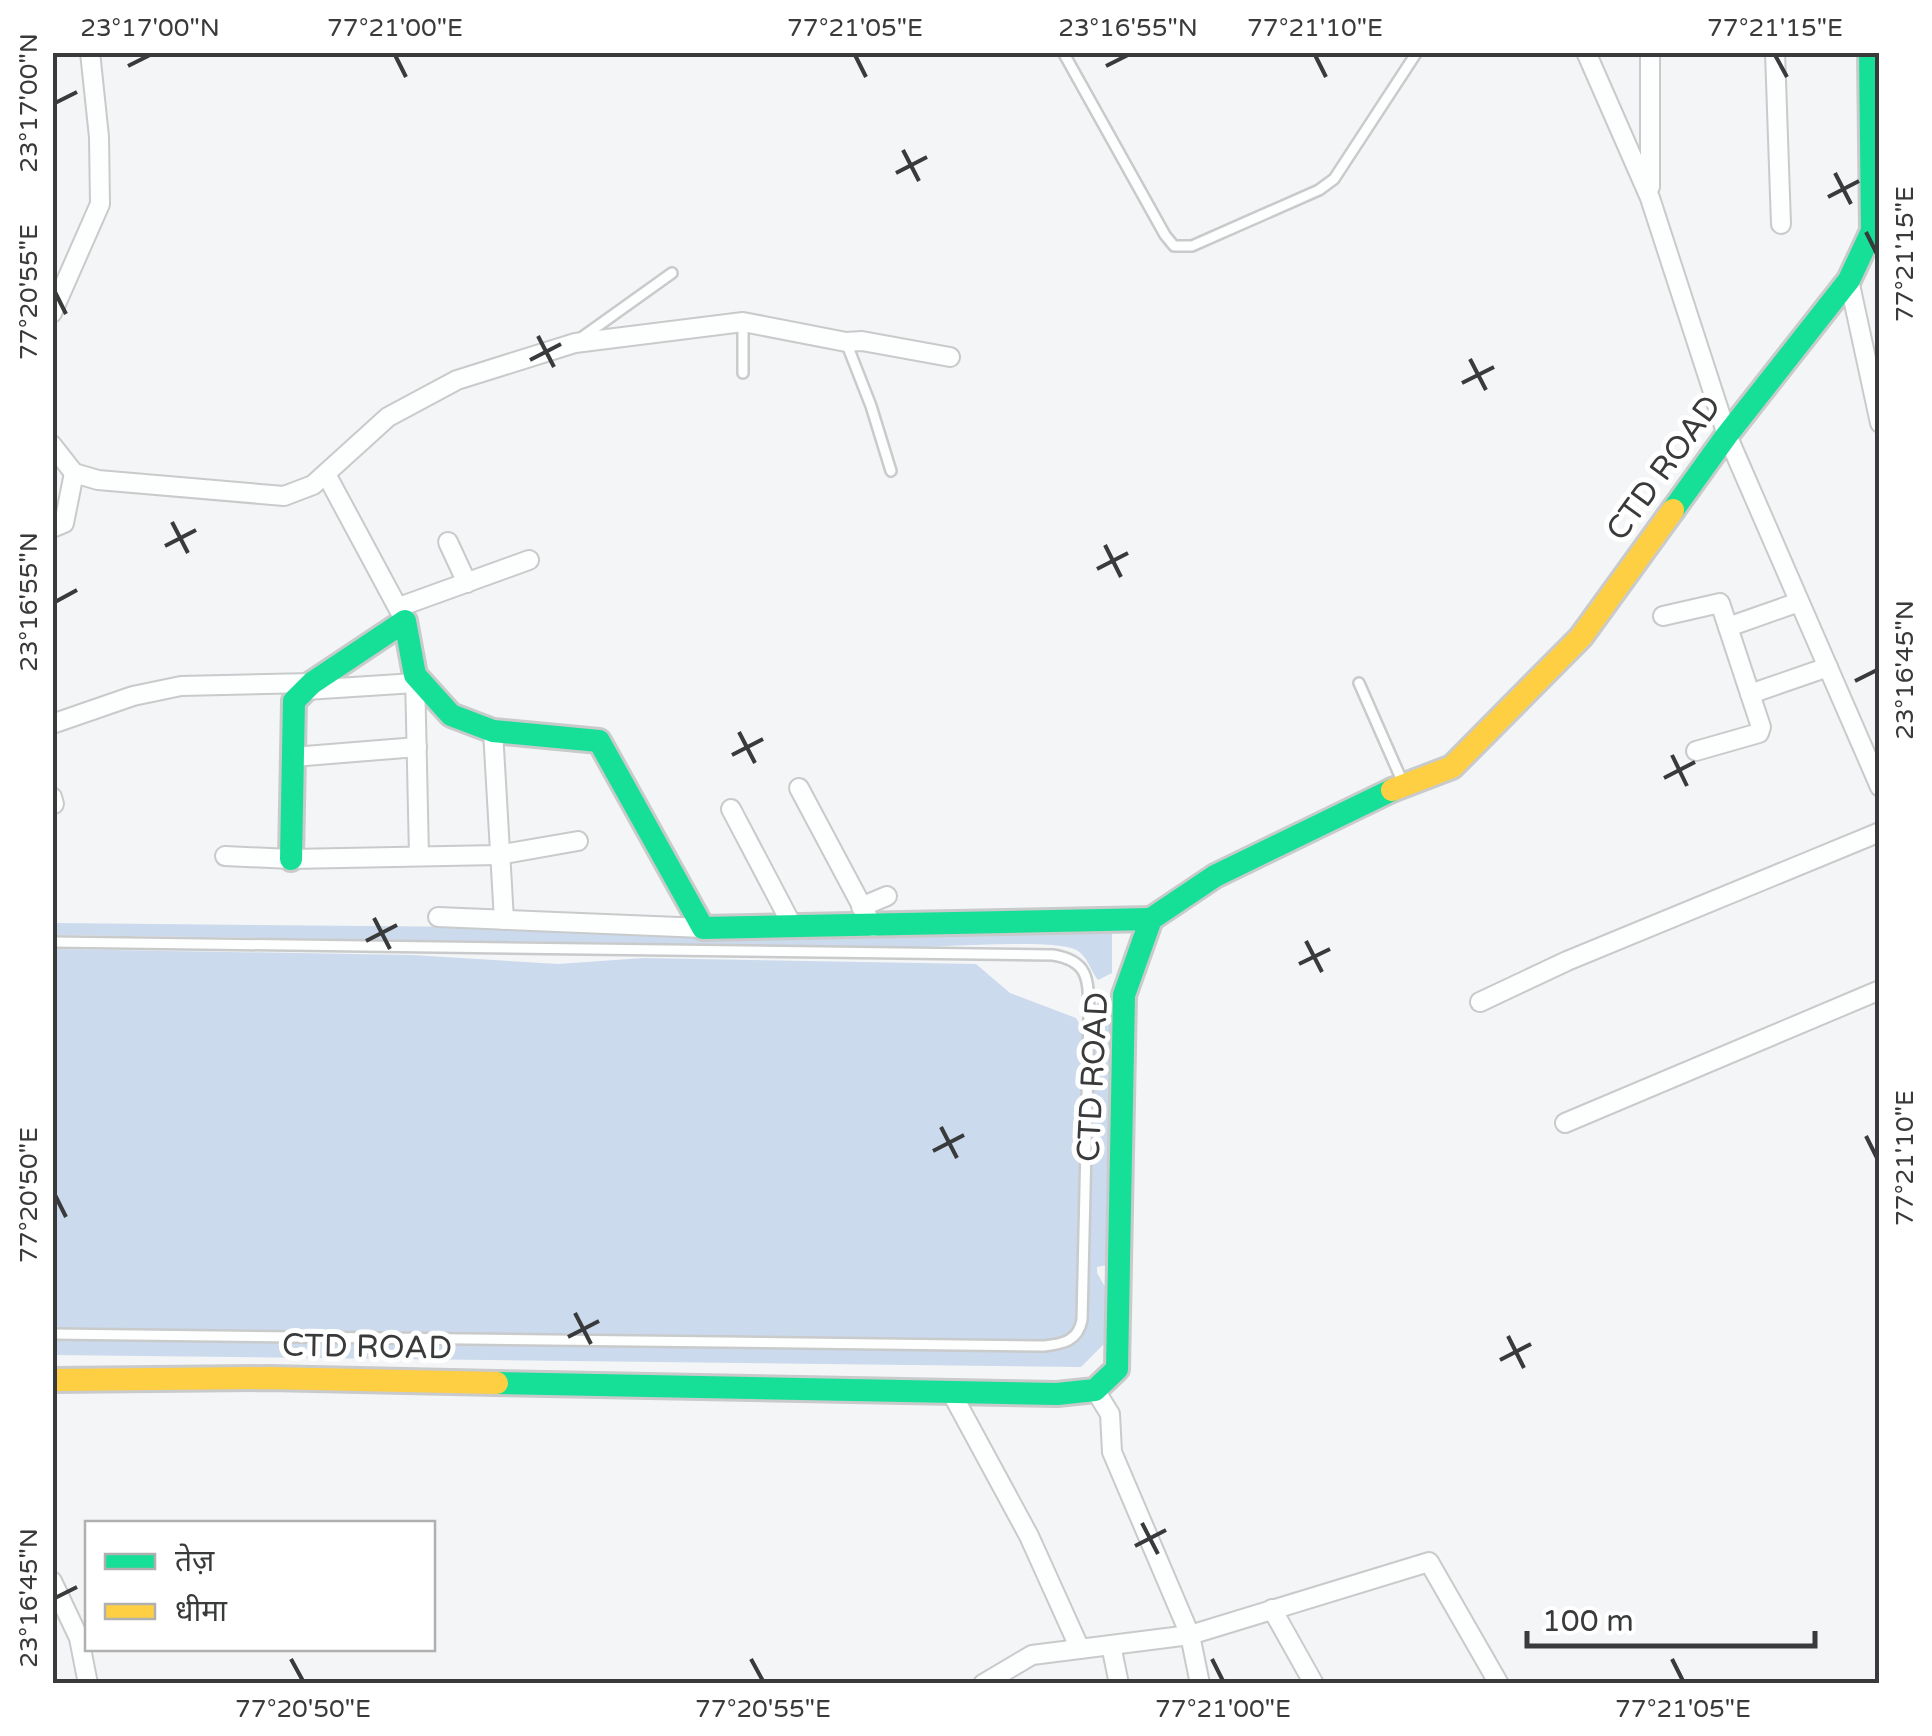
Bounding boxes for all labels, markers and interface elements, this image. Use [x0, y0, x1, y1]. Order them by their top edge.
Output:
text: 23°17'00"N [80, 13, 220, 43]
text: 77°21'00"E [327, 13, 463, 43]
text: 77°21'05"E [787, 13, 923, 43]
text: 23°16'55"N [1058, 13, 1198, 43]
text: 77°21'10"E [1247, 13, 1383, 43]
text: 77°21'15"E [1707, 13, 1843, 43]
text: 23°17'00"N [14, 33, 44, 173]
text: 77°21'15"E [1890, 186, 1920, 322]
text: 77°20'55"E [14, 224, 44, 360]
street label: CTD ROAD [1599, 388, 1729, 548]
text: 23°16'55"N [14, 532, 44, 672]
text: 23°16'45"N [1890, 600, 1920, 740]
street label: CTD ROAD [1070, 991, 1116, 1163]
text: 77°21'10"E [1890, 1090, 1920, 1226]
text: 77°20'50"E [14, 1127, 44, 1263]
street label: CTD ROAD [282, 1327, 452, 1367]
legend [85, 1521, 435, 1651]
text: 23°16'45"N [14, 1528, 44, 1668]
text: तेज़ [175, 1543, 215, 1580]
scale bar [1527, 1586, 1814, 1648]
text: धीमा [175, 1593, 228, 1630]
text: 100 m [1542, 1603, 1634, 1640]
text: 77°20'50"E [235, 1694, 371, 1724]
text: 77°20'55"E [695, 1694, 831, 1724]
text: 77°21'00"E [1155, 1694, 1291, 1724]
text: 77°21'05"E [1615, 1694, 1751, 1724]

